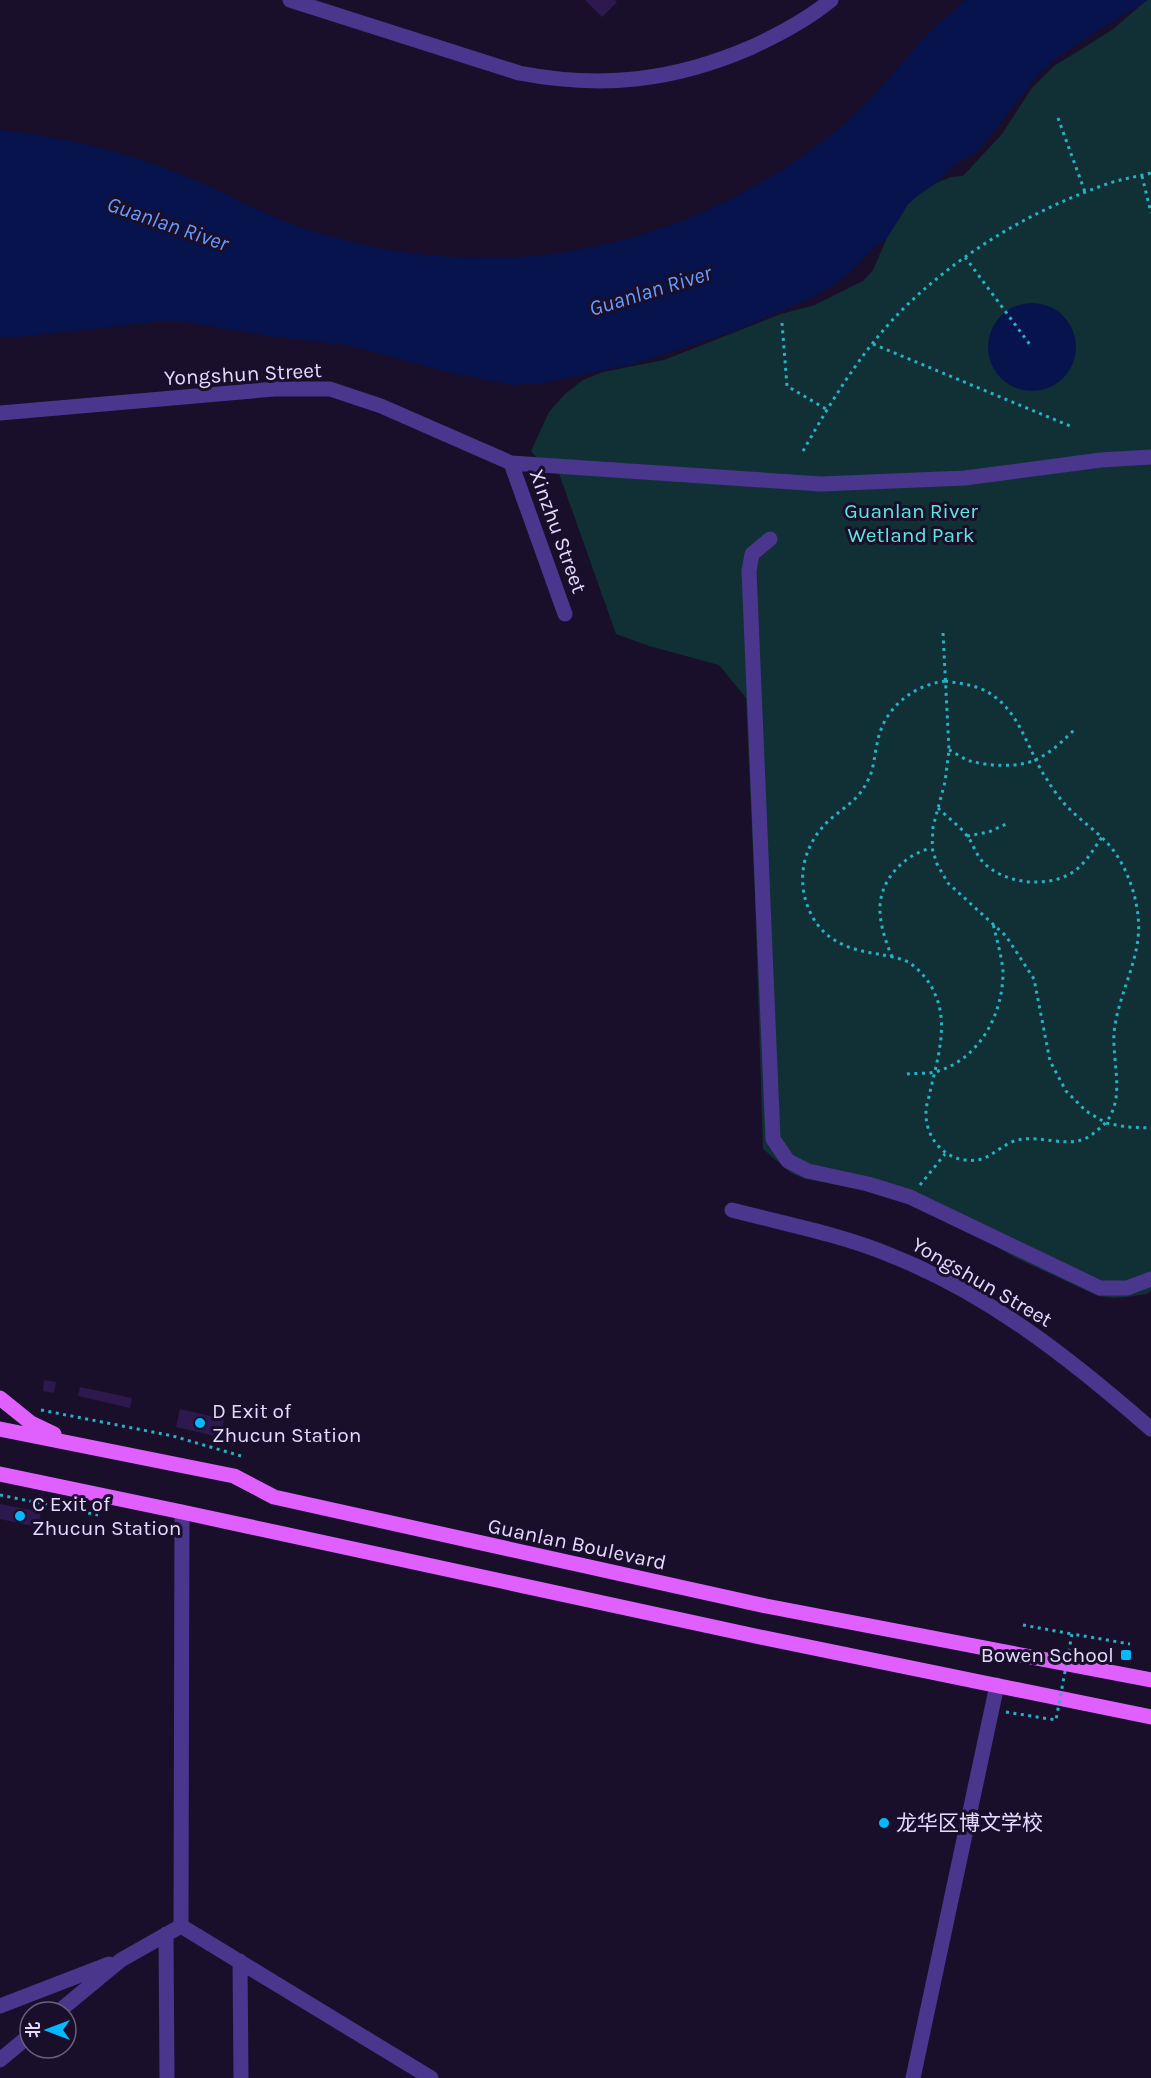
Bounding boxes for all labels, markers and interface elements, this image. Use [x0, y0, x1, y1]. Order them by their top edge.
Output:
water label: Guanlan River [103, 191, 233, 257]
water label: Guanlan River [586, 260, 716, 322]
street label: Yongshun Street [164, 358, 323, 390]
street label: Xinzhu Street [524, 466, 592, 596]
park label: Guanlan River Wetland Park [844, 499, 978, 547]
street label: Yongshun Street [908, 1232, 1056, 1332]
place label: D Exit of Zhucun Station [212, 1399, 361, 1447]
marker: D Exit of Zhucun Station [193, 1416, 207, 1430]
place label: C Exit of Zhucun Station [32, 1492, 181, 1540]
marker: C Exit of Zhucun Station [13, 1509, 27, 1523]
street label: Guanlan Boulevard [486, 1513, 668, 1575]
place label: Bowen School [981, 1643, 1114, 1667]
marker: Bowen School [1119, 1648, 1133, 1662]
place label: 龙华区博文学校 [896, 1811, 1043, 1835]
marker: 龙华区博文学校 [877, 1816, 891, 1830]
north arrow [18, 2000, 78, 2060]
text: 北 [24, 2022, 43, 2038]

